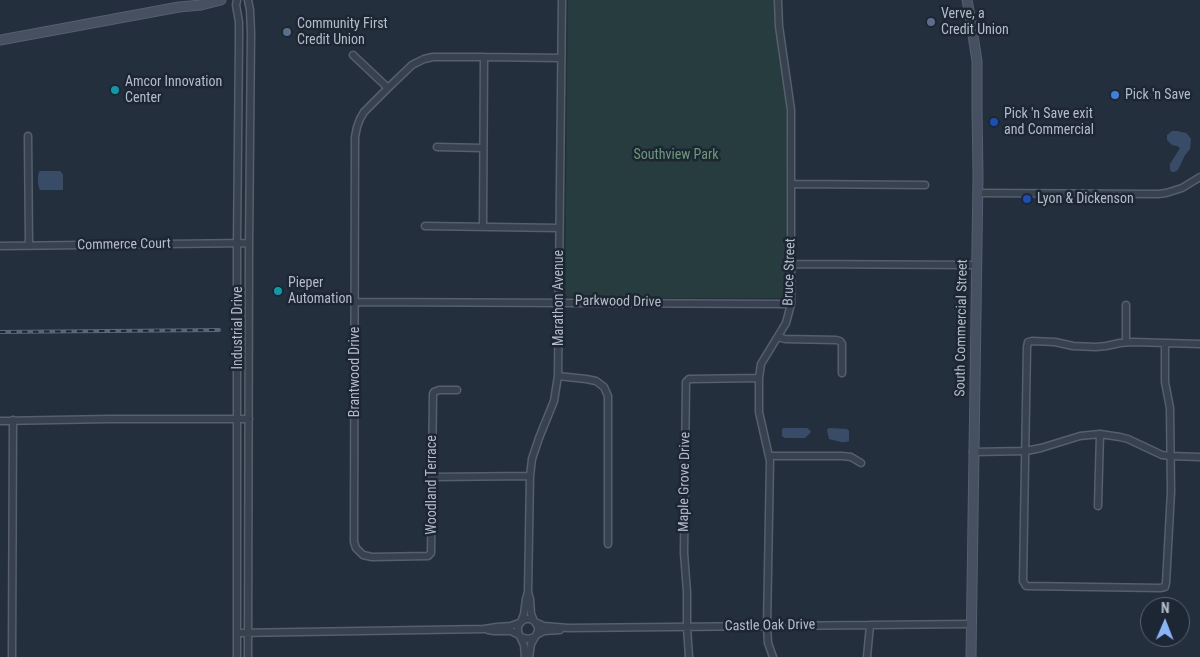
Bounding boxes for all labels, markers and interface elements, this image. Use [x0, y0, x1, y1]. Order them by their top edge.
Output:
place label: Verve, a Credit Union [941, 6, 1009, 38]
place label: Community First Credit Union [297, 16, 388, 48]
marker: Verve, a Credit Union [925, 16, 937, 28]
marker: Community First Credit Union [281, 26, 293, 38]
place label: Amcor Innovation Center [125, 74, 222, 106]
marker: Amcor Innovation Center [109, 84, 121, 96]
place label: Pick 'n Save [1125, 87, 1191, 103]
marker: Pick 'n Save [1109, 89, 1121, 101]
place label: Pick 'n Save exit and Commercial [1004, 106, 1094, 138]
marker: Pick 'n Save exit and Commercial [988, 116, 1000, 128]
park label: Southview Park [634, 147, 718, 163]
place label: Lyon & Dickenson [1037, 191, 1134, 207]
marker: Lyon & Dickenson [1021, 193, 1033, 205]
street label: Commerce Court [77, 236, 171, 254]
street label: Bruce Street [780, 238, 800, 306]
street label: Marathon Avenue [551, 250, 567, 346]
street label: South Commercial Street [952, 259, 972, 397]
place label: Pieper Automation [288, 275, 352, 308]
marker: Pieper Automation [272, 285, 284, 297]
street label: Industrial Drive [230, 286, 246, 370]
street label: Parkwood Drive [575, 293, 661, 311]
street label: Brantwood Drive [347, 327, 363, 417]
street label: Maple Grove Drive [676, 432, 694, 532]
street label: Woodland Terrace [424, 435, 440, 535]
north arrow [1140, 597, 1190, 647]
text: N [1161, 600, 1170, 616]
street label: Castle Oak Drive [724, 617, 816, 635]

